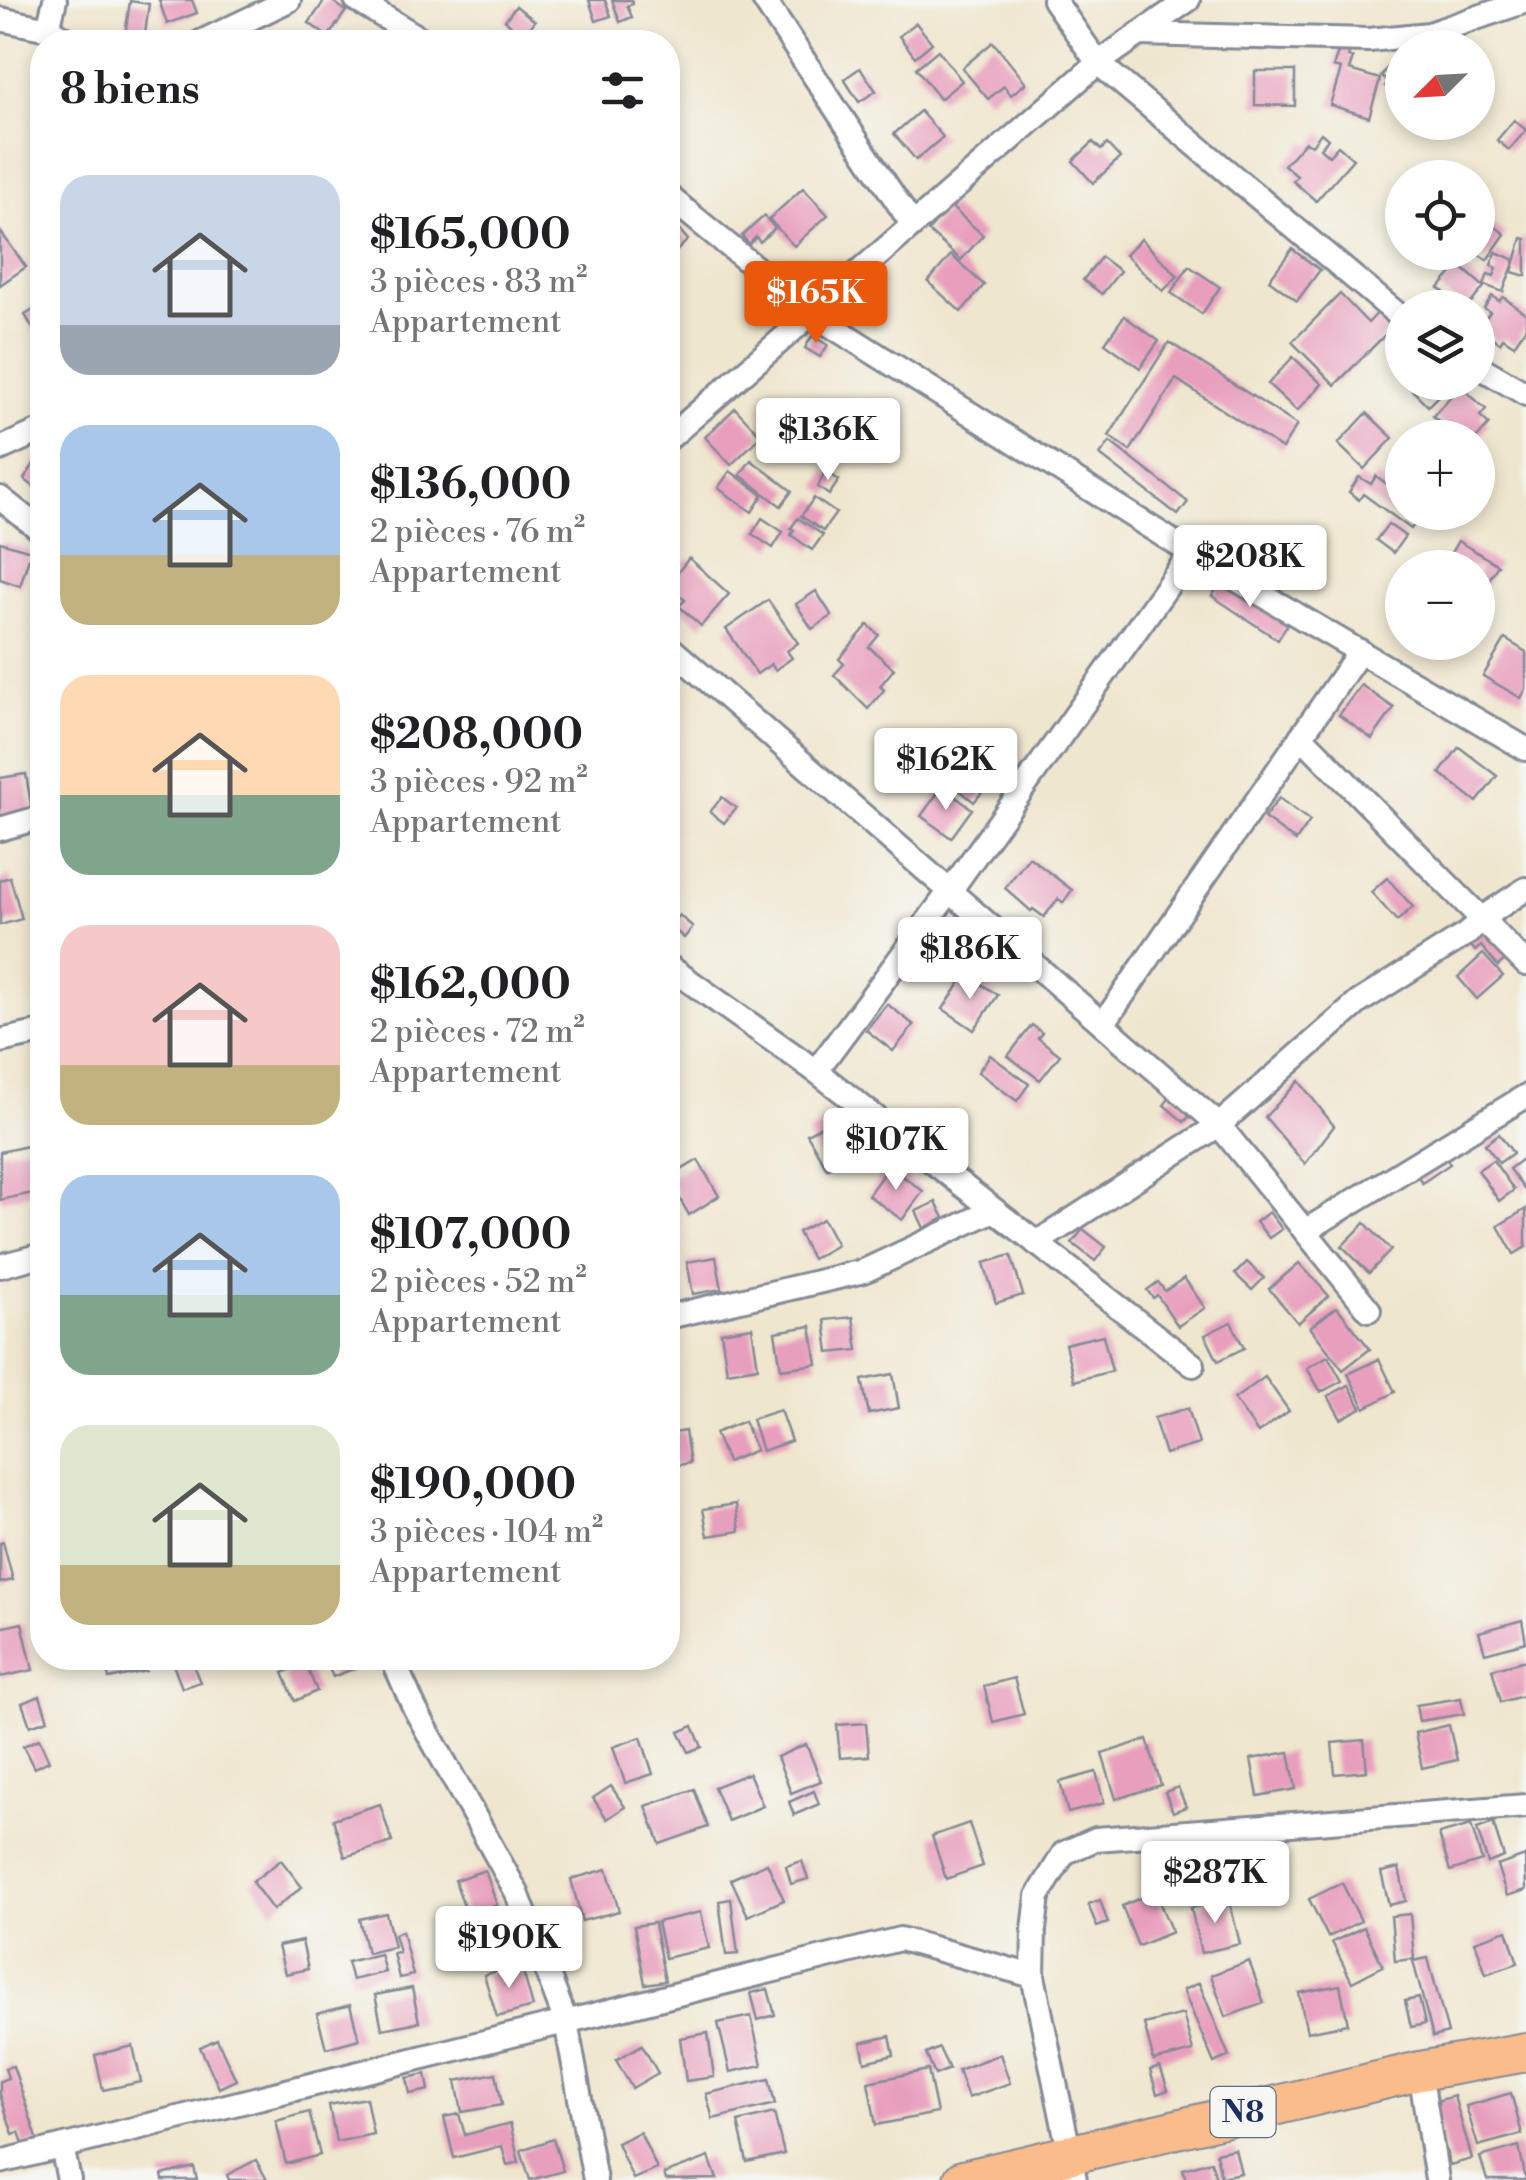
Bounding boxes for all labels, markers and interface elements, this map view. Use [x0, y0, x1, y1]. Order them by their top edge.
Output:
north arrow [1385, 30, 1495, 140]
map controls [1385, 30, 1495, 660]
icon: filters [595, 63, 650, 118]
text: 8 biens [60, 64, 200, 117]
button: locate [1385, 160, 1495, 270]
text: $165,000 [370, 209, 571, 262]
icon: home [140, 215, 260, 335]
pin: $165K [746, 261, 886, 346]
text: 3 pièces · 83 m² [370, 262, 587, 302]
text: $165K [766, 273, 866, 313]
button: layers [1385, 290, 1495, 400]
text: Appartement [370, 302, 562, 342]
pin: $136K [758, 398, 898, 483]
text: $136K [778, 410, 878, 450]
button: + [1385, 420, 1495, 530]
text: $136,000 [370, 459, 571, 512]
icon: home [140, 465, 260, 585]
text: 2 pièces · 76 m² [370, 512, 585, 552]
pin: $208K [1180, 525, 1320, 610]
text: $208K [1196, 537, 1304, 577]
button: − [1385, 550, 1495, 660]
text: Appartement [370, 552, 562, 592]
text: $208,000 [370, 709, 583, 762]
icon: home [140, 715, 260, 835]
pin: $162K [876, 728, 1016, 813]
text: $162K [896, 740, 996, 780]
text: 3 pièces · 92 m² [370, 762, 588, 802]
text: Appartement [370, 802, 562, 842]
pin: $186K [900, 917, 1040, 1002]
text: $186K [920, 929, 1020, 969]
text: $162,000 [370, 959, 571, 1012]
icon: home [140, 965, 260, 1085]
text: 2 pièces · 72 m² [370, 1012, 585, 1052]
text: Appartement [370, 1052, 562, 1092]
pin: $107K [826, 1108, 966, 1193]
text: $107K [845, 1120, 947, 1160]
text: $107,000 [370, 1209, 571, 1262]
icon: home [140, 1215, 260, 1335]
text: 2 pièces · 52 m² [370, 1262, 587, 1302]
text: Appartement [370, 1302, 562, 1342]
text: $190,000 [370, 1459, 576, 1512]
icon: home [140, 1465, 260, 1585]
text: 3 pièces · 104 m² [370, 1512, 603, 1552]
text: Appartement [370, 1552, 562, 1592]
pin: $287K [1145, 1841, 1285, 1926]
text: $287K [1163, 1853, 1267, 1893]
pin: $190K [439, 1906, 579, 1991]
text: $190K [457, 1918, 561, 1958]
road number: N8 [1210, 2087, 1276, 2137]

